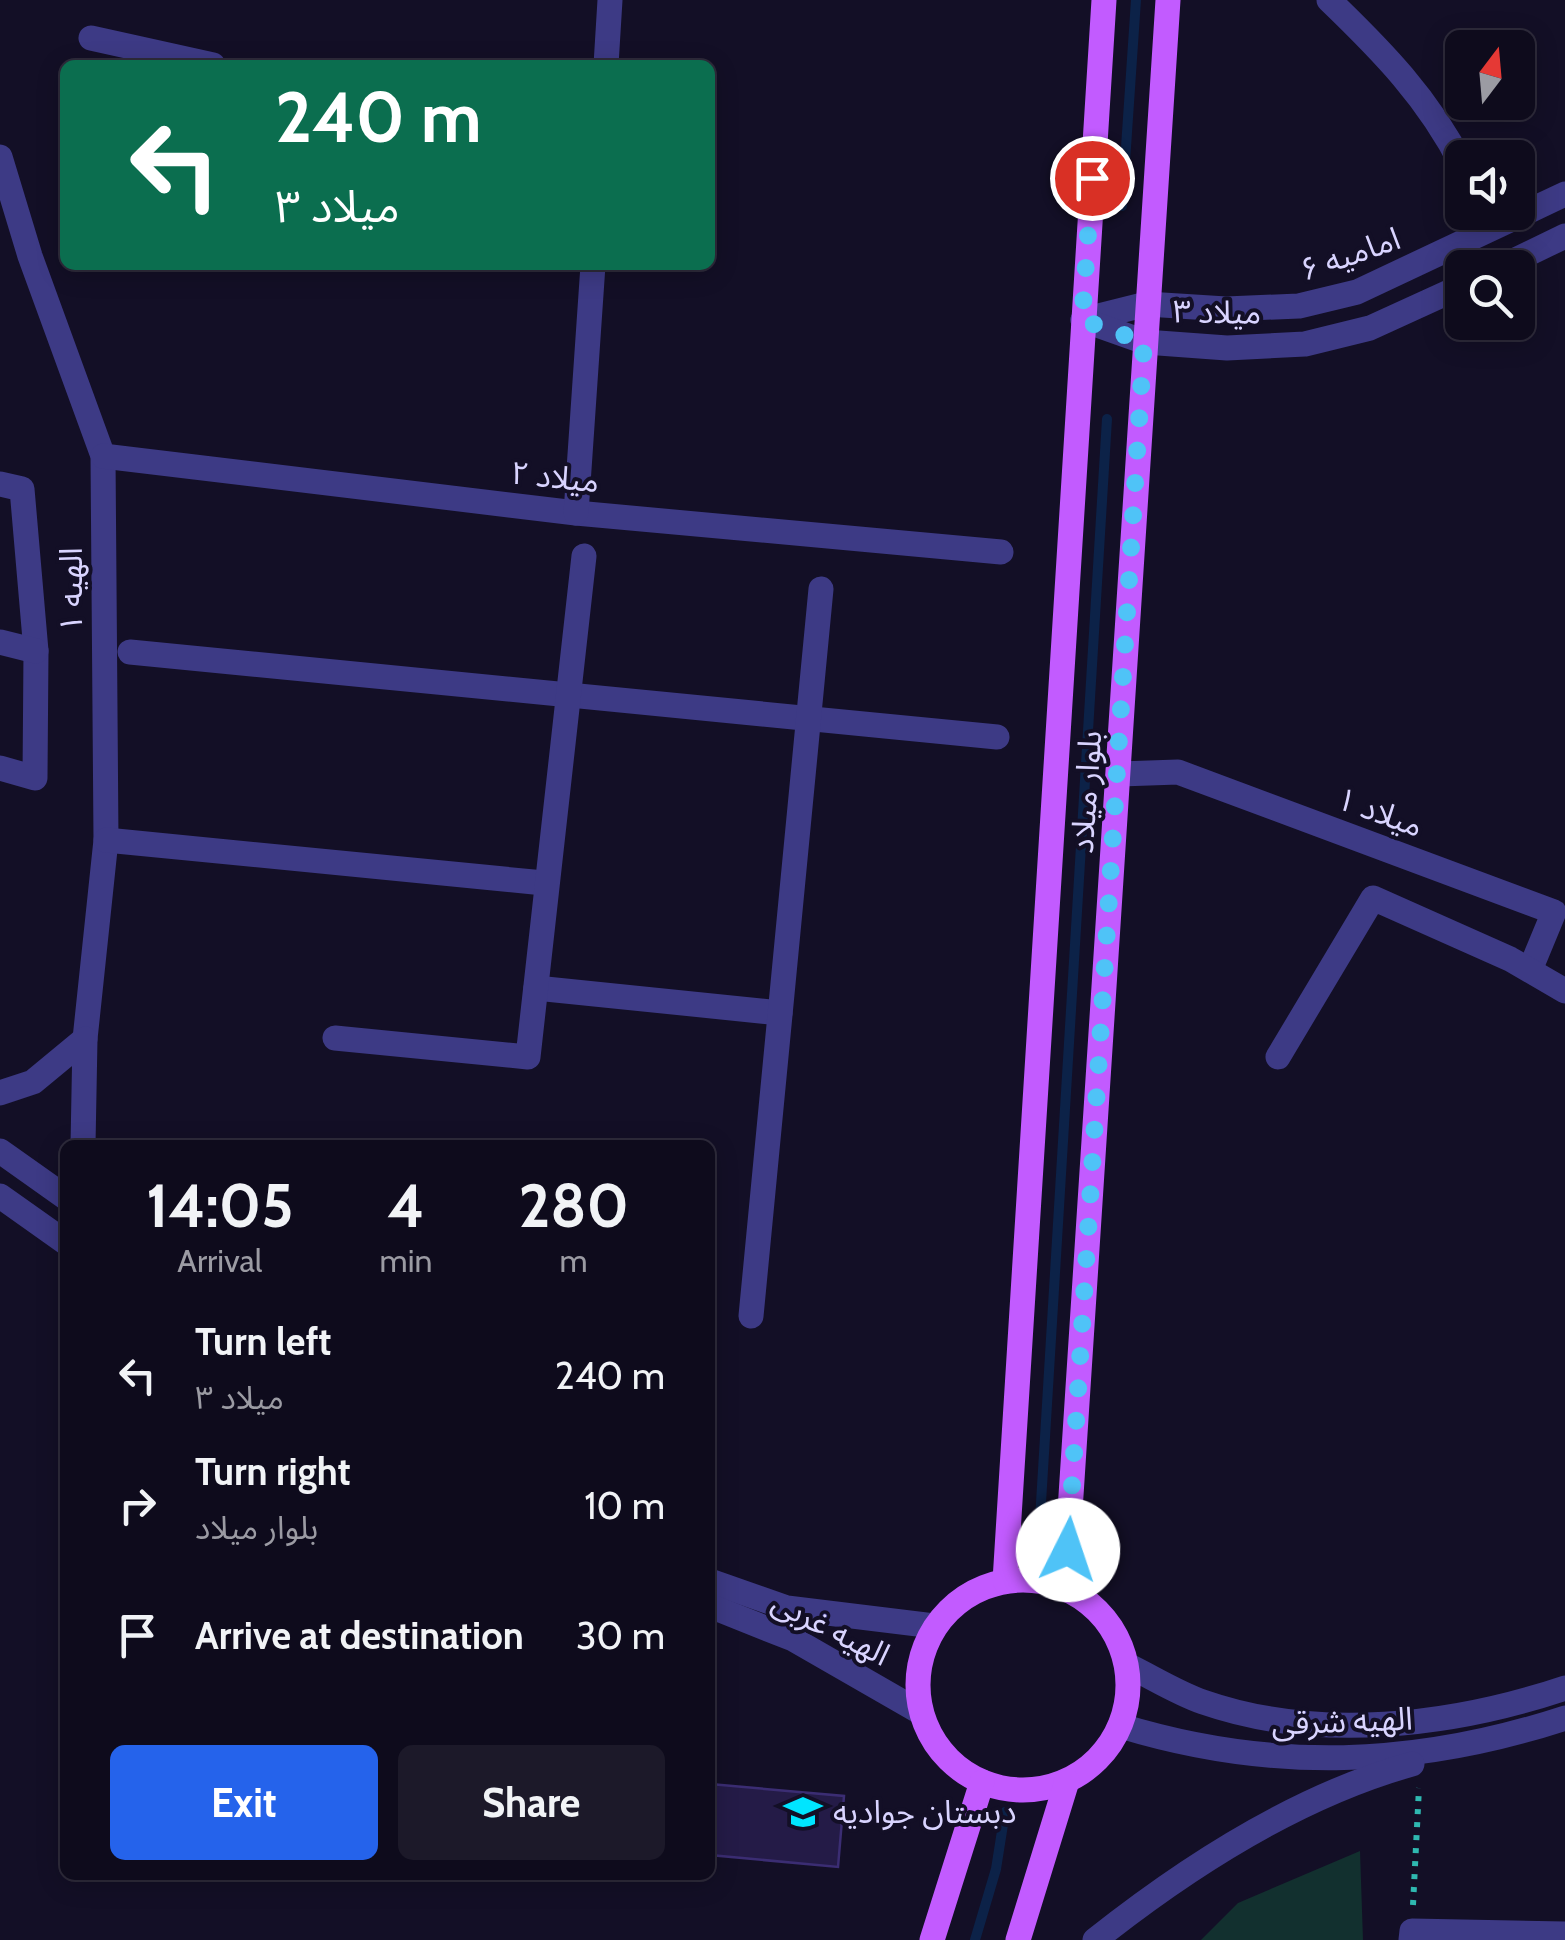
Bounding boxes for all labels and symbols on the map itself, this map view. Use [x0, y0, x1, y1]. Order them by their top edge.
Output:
north arrow [1445, 30, 1535, 120]
pin [1050, 136, 1135, 221]
street label: امامیه ۶ [1295, 218, 1405, 289]
street label: میلاد ۳ [1172, 291, 1262, 332]
street label: میلاد ۲ [509, 452, 601, 501]
street label: الهیه ۱ [51, 547, 90, 633]
street label: بلوار میلاد [1062, 729, 1109, 855]
street label: میلاد ۱ [1332, 778, 1429, 845]
position arrow [1016, 1498, 1120, 1602]
street label: الهیه غربی [766, 1581, 897, 1674]
street label: الهیه شرقی [1271, 1699, 1413, 1742]
school or university icon: دبستان جوادیه [782, 1791, 824, 1833]
place label: دبستان جوادیه [833, 1792, 1016, 1831]

